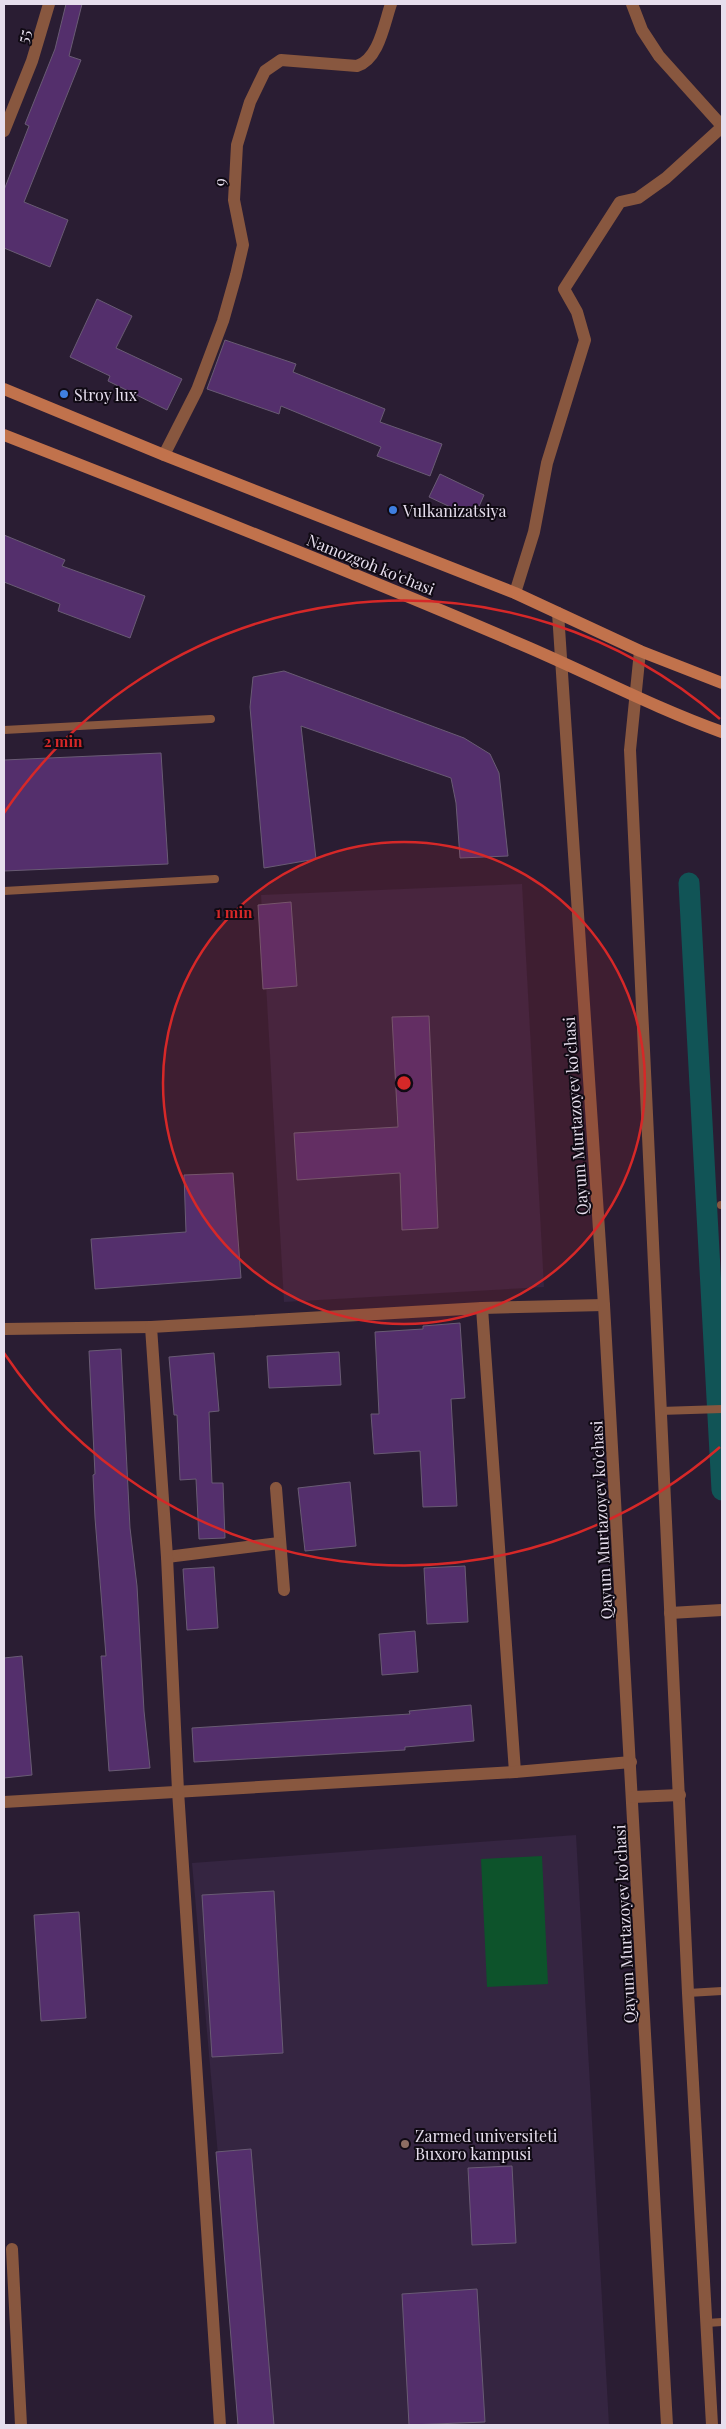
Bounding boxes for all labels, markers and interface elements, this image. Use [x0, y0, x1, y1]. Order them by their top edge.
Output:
street label: 55 [11, 27, 35, 45]
street label: 9 [208, 177, 230, 187]
place label: Stroy lux [74, 384, 138, 405]
marker: Stroy lux [58, 388, 70, 400]
place label: Vulkanizatsiya [402, 500, 507, 521]
marker: Vulkanizatsiya [387, 504, 399, 516]
street label: Namozgoh ko'chasi [304, 529, 438, 599]
text: 2 min [44, 731, 83, 751]
text: 1 min [216, 902, 253, 922]
street label: Qayum Murtazoyev ko'chasi [558, 1016, 592, 1216]
centre of rings [395, 1074, 413, 1092]
street label: Qayum Murtazoyev ko'chasi [585, 1420, 617, 1620]
street label: Qayum Murtazoyev ko'chasi [608, 1824, 640, 2024]
place label: Zarmed universiteti Buxoro kampusi [415, 2125, 558, 2164]
marker: Zarmed universiteti Buxoro kampusi [399, 2138, 411, 2150]

